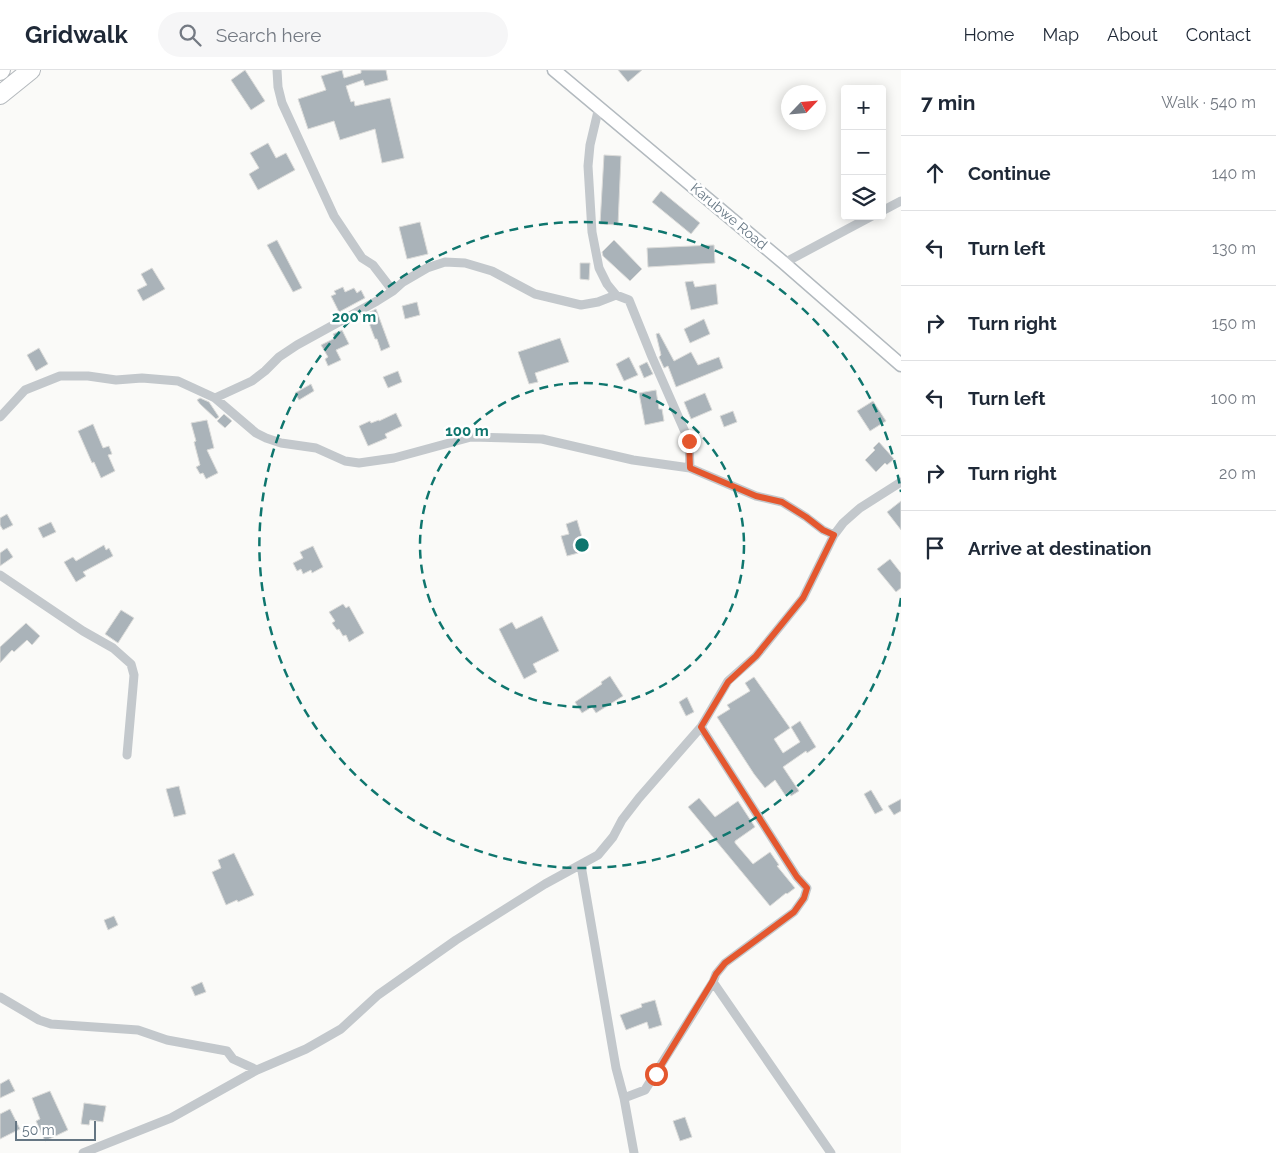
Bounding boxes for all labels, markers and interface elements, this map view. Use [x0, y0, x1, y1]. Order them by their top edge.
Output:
search box [158, 12, 508, 57]
text: Gridwalk [25, 20, 128, 49]
icon: search [176, 21, 204, 49]
text: Search here [216, 24, 321, 46]
text: Home [963, 24, 1014, 45]
text: Map [1042, 24, 1079, 45]
text: About [1107, 24, 1158, 45]
text: Contact [1186, 24, 1251, 45]
north arrow [781, 85, 826, 130]
map controls [841, 85, 886, 220]
button: + [841, 85, 886, 130]
text: 7 min [921, 90, 975, 115]
text: Walk · 540 m [1161, 93, 1256, 112]
button: − [841, 130, 886, 175]
icon: ahead [921, 159, 949, 187]
text: Continue [968, 162, 1051, 184]
text: 140 m [1212, 164, 1256, 183]
button: layers [841, 175, 886, 220]
street label: Karubwe Road [688, 179, 770, 253]
icon: left [921, 234, 949, 262]
text: Turn left [968, 237, 1045, 259]
text: 130 m [1212, 239, 1256, 258]
text: 200 m [332, 308, 376, 326]
icon: right [921, 309, 949, 337]
text: Turn right [968, 312, 1057, 334]
text: 150 m [1212, 314, 1256, 333]
icon: left [921, 384, 949, 412]
text: Turn left [968, 387, 1045, 409]
text: 100 m [1211, 389, 1256, 408]
text: 100 m [445, 422, 489, 440]
route end [678, 430, 701, 453]
icon: right [921, 459, 949, 487]
text: Turn right [968, 462, 1057, 484]
text: 20 m [1219, 464, 1256, 483]
icon: arrive [921, 534, 949, 562]
centre of rings [573, 536, 591, 554]
text: Arrive at destination [968, 537, 1152, 559]
route start [645, 1063, 668, 1086]
scale bar [15, 1118, 96, 1141]
text: 50 m [22, 1122, 55, 1138]

